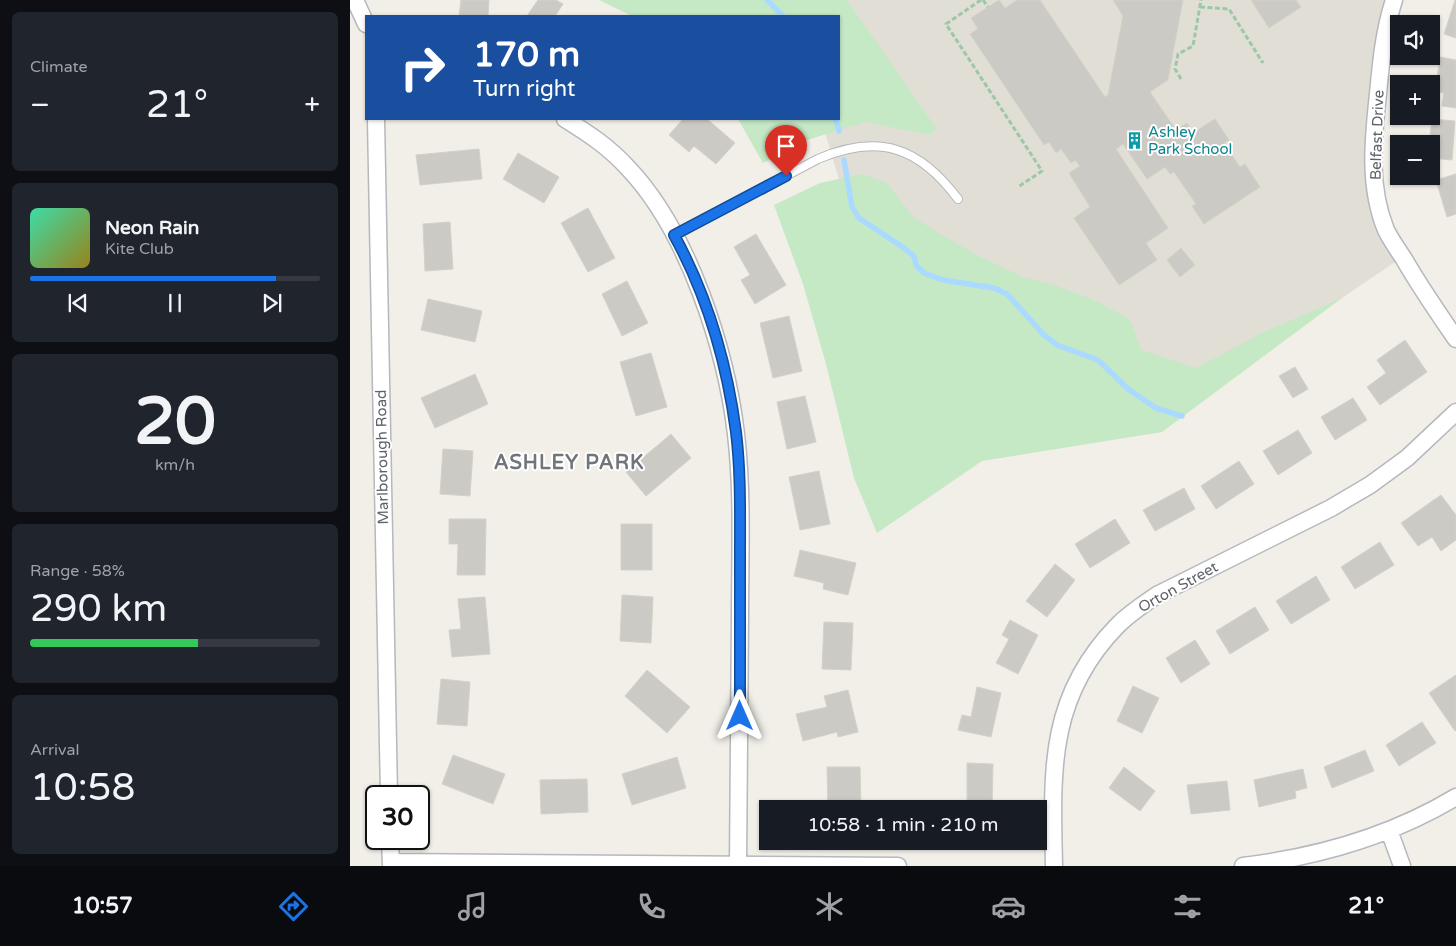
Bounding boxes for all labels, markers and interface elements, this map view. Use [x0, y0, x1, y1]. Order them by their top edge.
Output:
map controls [1390, 15, 1440, 185]
button: sound [1390, 15, 1440, 65]
text: 170 m [473, 34, 580, 76]
icon: right [390, 35, 455, 100]
text: Climate [30, 57, 88, 77]
button: + [1390, 75, 1440, 125]
text: Turn right [473, 76, 575, 102]
text: 21° [146, 82, 208, 128]
text: − [30, 88, 50, 122]
text: + [304, 88, 320, 122]
street label: Belfast Drive [1366, 90, 1388, 180]
place label: Ashley Park School [1148, 123, 1232, 158]
pin [765, 125, 807, 176]
building icon: Ashley Park School [1124, 131, 1144, 151]
icon: arrive [772, 132, 800, 160]
button: − [1390, 135, 1440, 185]
text: Neon Rain [105, 217, 199, 239]
text: Kite Club [105, 239, 174, 259]
icon: previous [64, 289, 92, 317]
icon: pause [161, 289, 189, 317]
icon: next [258, 289, 286, 317]
text: 20 [134, 383, 216, 462]
street label: Marlborough Road [372, 389, 392, 525]
district label: ASHLEY PARK [494, 451, 644, 475]
text: km/h [155, 455, 195, 475]
street label: Orton Street [1135, 558, 1221, 616]
text: Range · 58% [30, 561, 125, 581]
text: 290 km [30, 586, 167, 632]
position arrow [713, 689, 765, 741]
text: Arrival [30, 740, 79, 760]
text: 10:58 [30, 765, 135, 811]
speed limit sign: 30 [365, 785, 430, 850]
text: 10:58 · 1 min · 210 m [807, 814, 999, 836]
icon: directions [276, 889, 311, 924]
icon: music [455, 889, 490, 924]
icon: phone [634, 889, 669, 924]
icon: climate [812, 889, 847, 924]
icon: car [991, 889, 1026, 924]
icon: filters [1170, 889, 1205, 924]
text: 10:57 [72, 893, 133, 919]
text: 21° [1348, 893, 1384, 919]

